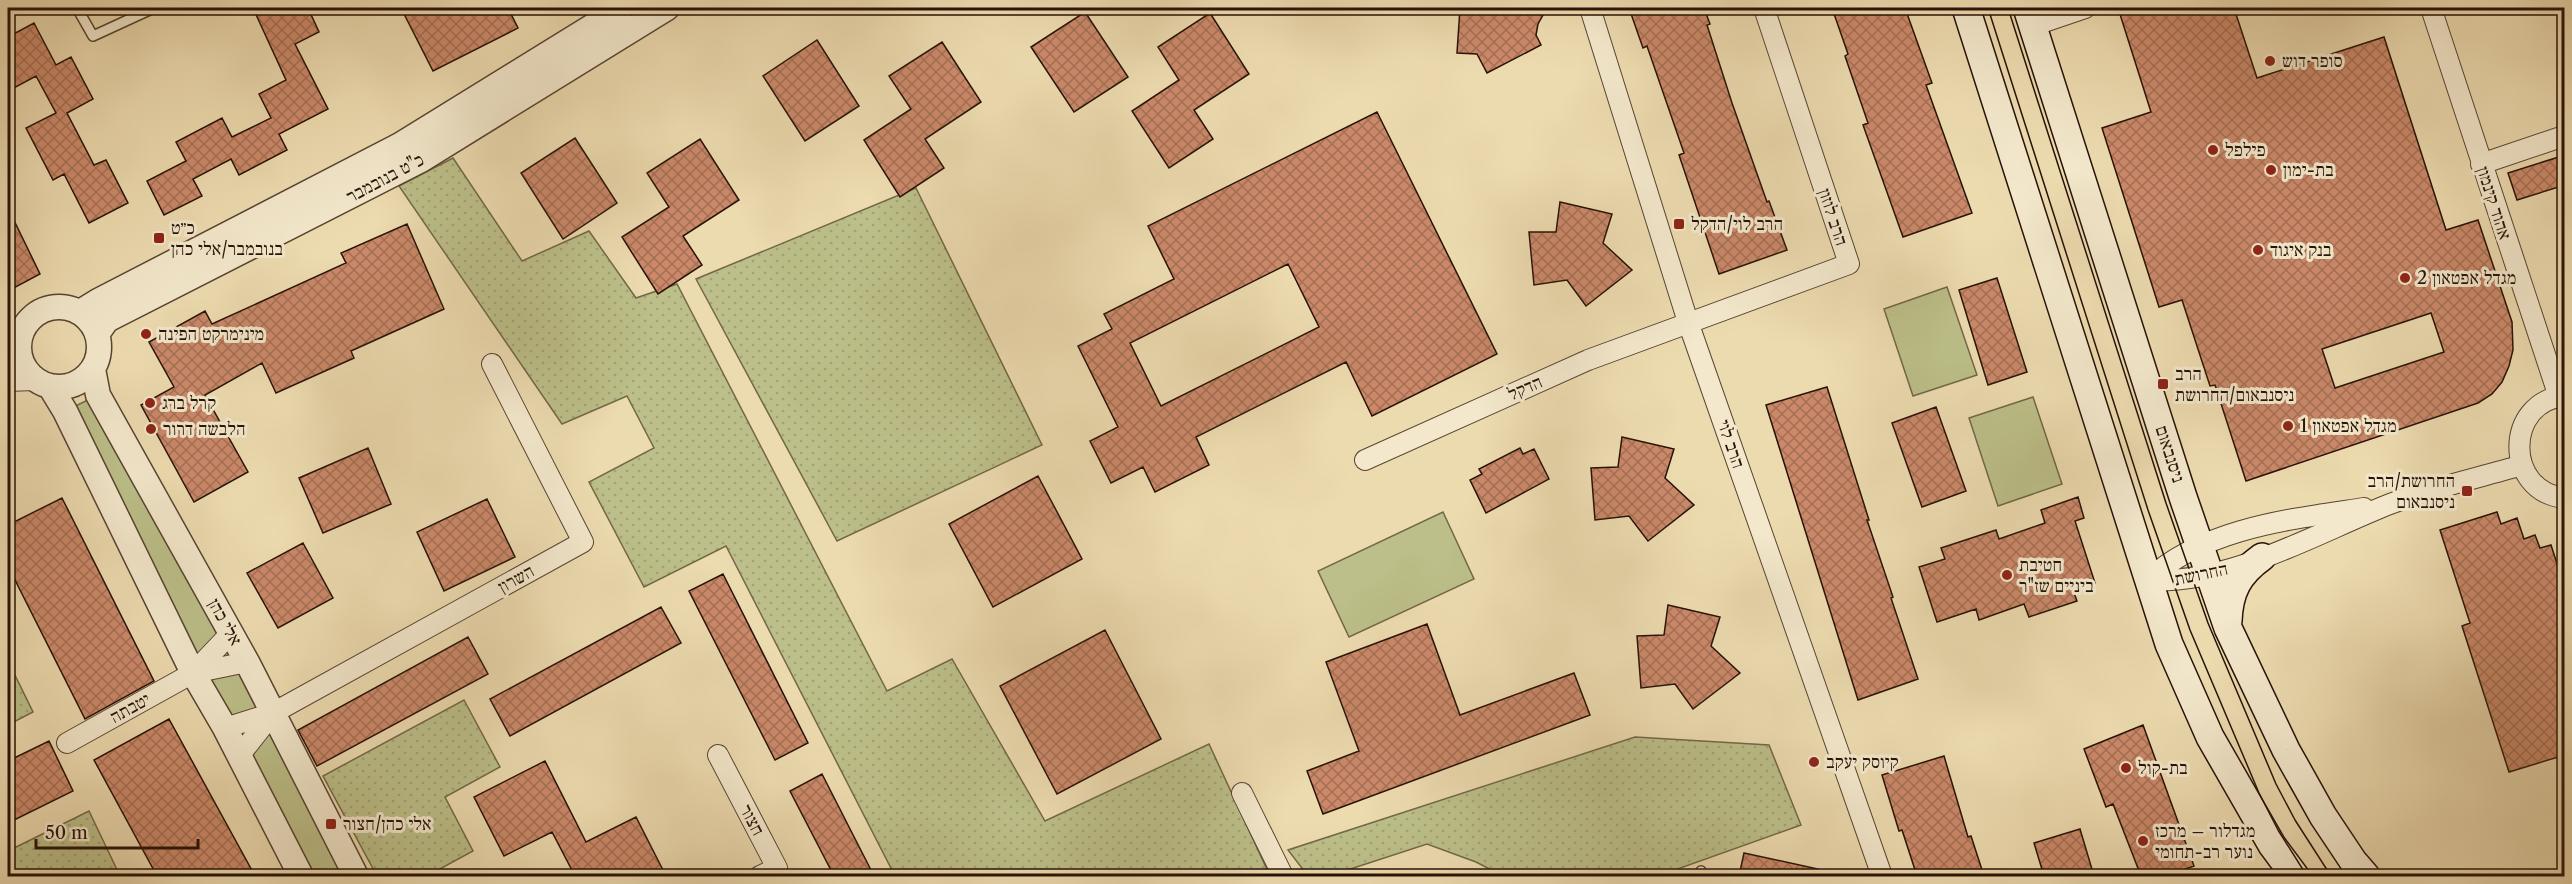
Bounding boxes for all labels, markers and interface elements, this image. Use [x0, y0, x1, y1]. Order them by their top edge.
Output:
place label: סופר דוש [2282, 50, 2343, 72]
marker: סופר דוש [2263, 54, 2277, 68]
place label: פילפל [2225, 139, 2266, 161]
marker: פילפל [2206, 143, 2220, 157]
street label: כ"ט בנובמבר [342, 148, 428, 208]
place label: בת-ימון [2283, 159, 2334, 181]
marker: בת-ימון [2264, 163, 2278, 177]
street label: אהוד קינמון [2472, 164, 2516, 242]
street label: הרב לוזון [1813, 186, 1853, 248]
place label: הרב לוי/הדקל [1691, 213, 1783, 235]
place label: כ״ט בנובמבר/אלי כהן [171, 217, 283, 260]
marker: הרב לוי/הדקל [1672, 217, 1686, 231]
marker: כ״ט בנובמבר/אלי כהן [152, 231, 166, 245]
place label: בנק איגוד [2270, 239, 2332, 261]
marker: בנק איגוד [2251, 243, 2265, 257]
place label: מגדל אפטאון 2 [2417, 267, 2516, 289]
marker: מגדל אפטאון 2 [2398, 271, 2412, 285]
place label: מינימרקט הפינה [158, 323, 264, 345]
marker: מינימרקט הפינה [139, 327, 153, 341]
place label: הרב ניסנבאום/החרושת [2175, 363, 2294, 406]
street label: הדקל [1504, 371, 1546, 405]
marker: הרב ניסנבאום/החרושת [2156, 377, 2170, 391]
place label: קרל ברג [162, 392, 216, 414]
marker: קרל ברג [143, 396, 157, 410]
place label: מגדל אפטאון 1 [2300, 415, 2397, 437]
street label: הרב לוי [1712, 417, 1750, 471]
place label: הלבשה דרור [163, 418, 245, 440]
marker: מגדל אפטאון 1 [2281, 419, 2295, 433]
marker: הלבשה דרור [144, 422, 158, 436]
street label: ניסנבאום [2150, 423, 2190, 485]
place label: החרושת/הרב ניסנבאום [2368, 470, 2455, 513]
marker: החרושת/הרב ניסנבאום [2460, 484, 2474, 498]
place label: חטיבת ביניים שז"ר [2019, 554, 2094, 597]
street label: החרושת [2172, 558, 2230, 590]
street label: השרון [494, 560, 538, 598]
marker: חטיבת ביניים שז"ר [2000, 568, 2014, 582]
street label: אלי כהן [203, 595, 247, 649]
street label: יטבתה [106, 688, 154, 728]
place label: קיוסק יעקב [1826, 751, 1899, 773]
marker: קיוסק יעקב [1807, 755, 1821, 769]
place label: בת-קול [2138, 757, 2188, 779]
marker: בת-קול [2119, 761, 2133, 775]
street label: חצור [735, 801, 769, 839]
scale bar [36, 812, 198, 850]
place label: אלי כהן/חצור [343, 813, 432, 835]
marker: אלי כהן/חצור [324, 817, 338, 831]
place label: מגדלור – מרכז נוער רב-תחומי [2155, 820, 2255, 863]
text: 50 m [45, 822, 88, 844]
marker: מגדלור – מרכז נוער רב-תחומי [2136, 834, 2150, 848]

